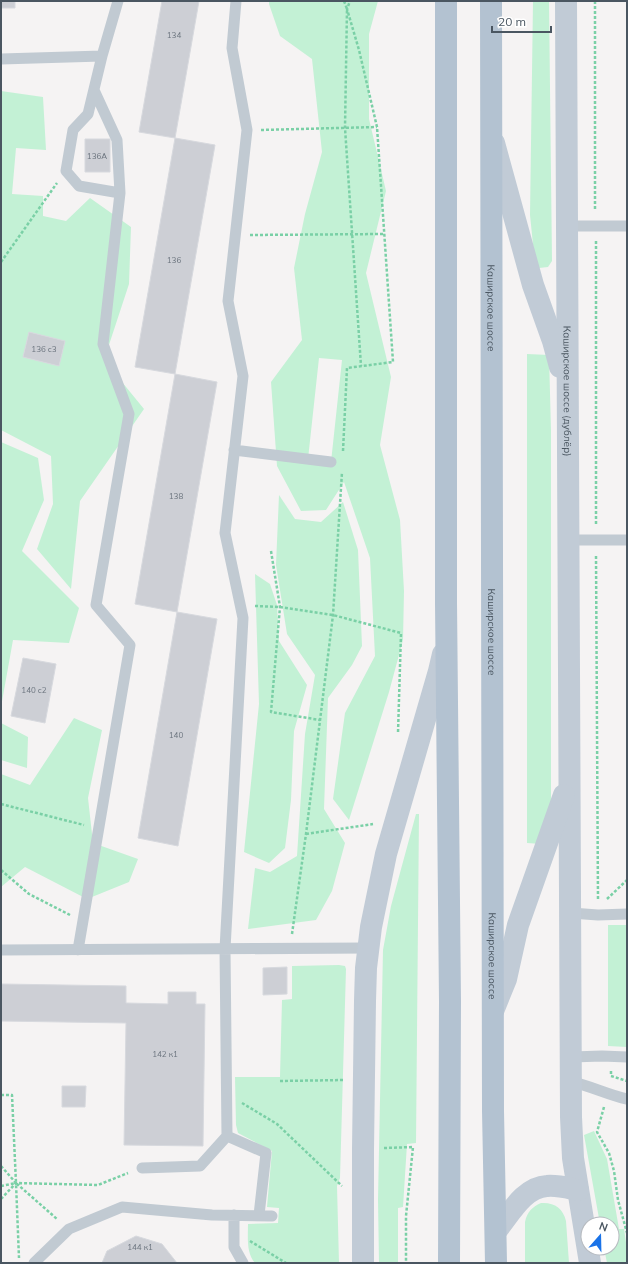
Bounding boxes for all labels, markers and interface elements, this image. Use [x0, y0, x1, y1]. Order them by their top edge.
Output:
scale bar [492, 8, 551, 34]
text: 20 m [498, 14, 526, 29]
house number: 134 [167, 30, 181, 40]
house number: 136А [87, 151, 107, 161]
house number: 136 [167, 255, 181, 265]
street label: Каширское шоссе [484, 264, 498, 352]
street label: Каширское шоссе (дублёр) [560, 326, 574, 456]
house number: 136 с3 [31, 344, 57, 354]
house number: 138 [169, 491, 183, 501]
street label: Каширское шоссе [485, 588, 498, 676]
house number: 140 с2 [21, 685, 47, 695]
house number: 140 [169, 730, 183, 740]
street label: Каширское шоссе [486, 912, 499, 1000]
house number: 142 к1 [152, 1049, 178, 1059]
north arrow [580, 1216, 620, 1256]
text: N [597, 1219, 610, 1235]
house number: 144 к1 [127, 1242, 153, 1252]

